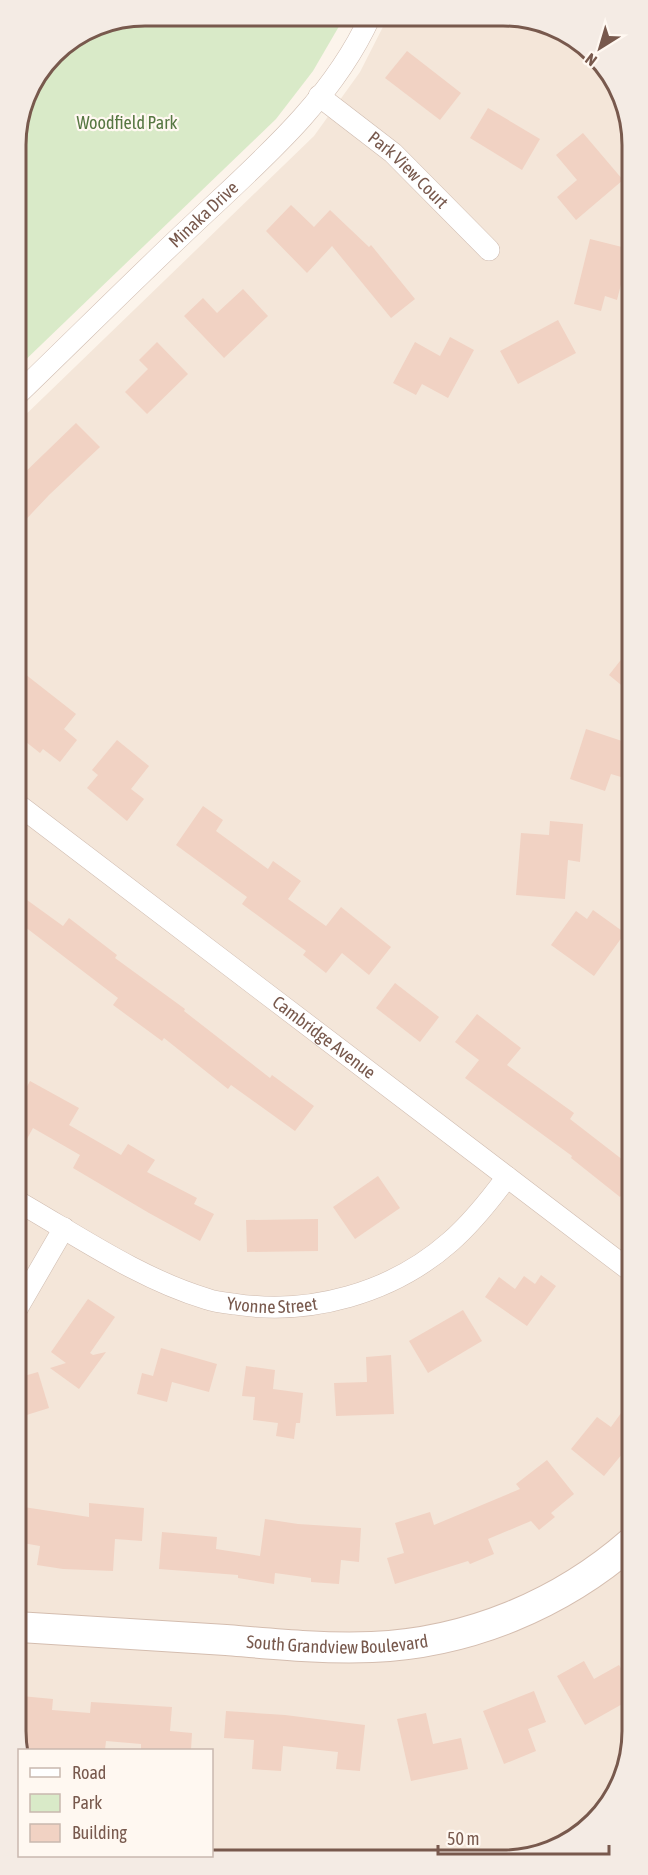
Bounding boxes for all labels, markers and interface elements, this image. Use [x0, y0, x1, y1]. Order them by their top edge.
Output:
north arrow [570, 18, 630, 78]
text: N [582, 50, 600, 70]
park label: Woodfield Park [77, 112, 178, 133]
street label: Park View Court [364, 127, 453, 212]
street label: Minaka Drive [164, 177, 242, 252]
street label: Cambridge Avenue [269, 991, 380, 1083]
street label: Yvonne Street [226, 1292, 319, 1317]
street label: South Grandview Boulevard [246, 1630, 430, 1657]
legend [18, 1749, 213, 1857]
text: Road [72, 1762, 106, 1783]
text: Park [72, 1792, 102, 1813]
scale bar [438, 1818, 609, 1856]
text: Building [72, 1822, 127, 1843]
text: 50 m [447, 1828, 479, 1849]

